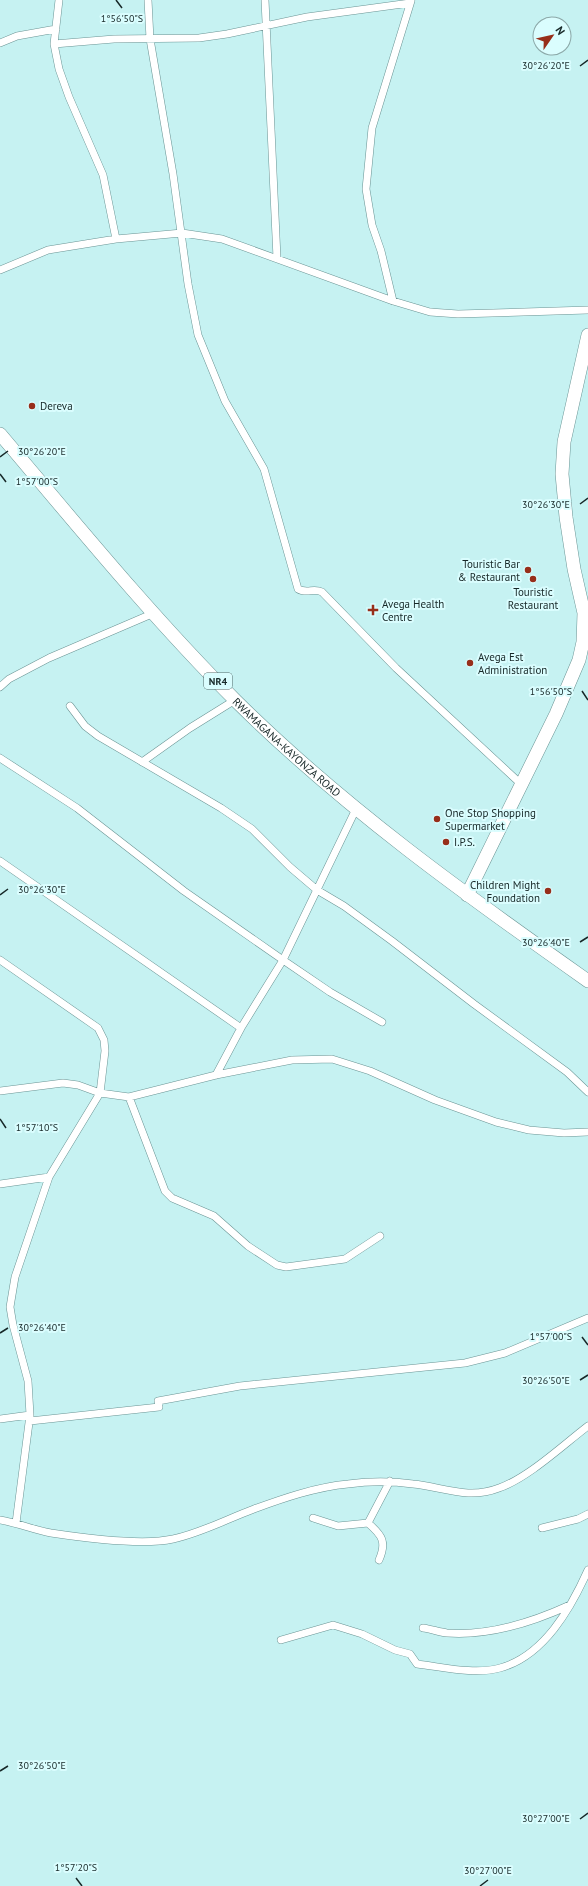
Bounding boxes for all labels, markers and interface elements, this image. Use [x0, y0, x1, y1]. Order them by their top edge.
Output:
text: 1°56'50"S [101, 12, 143, 25]
north arrow [532, 16, 572, 56]
text: N [552, 23, 568, 37]
text: 30°26'20"E [522, 59, 570, 72]
place label: Dereva [40, 399, 73, 413]
marker: Dereva [27, 401, 37, 411]
text: 30°26'20"E [18, 445, 66, 458]
text: 1°57'00"S [16, 475, 58, 488]
text: 30°26'30"E [522, 498, 570, 511]
place label: Touristic Bar & Restaurant [458, 557, 520, 584]
marker: Touristic Bar & Restaurant [523, 565, 533, 575]
marker: Touristic Restaurant [528, 574, 538, 584]
place label: Touristic Restaurant [508, 585, 558, 612]
place label: Avega Health Centre [382, 597, 444, 624]
marker: Avega Health Centre [367, 604, 379, 616]
place label: Avega Est Administration [478, 650, 547, 677]
marker: Avega Est Administration [465, 658, 475, 668]
road number: NR4 [204, 673, 232, 689]
text: 1°56'50"S [530, 685, 572, 698]
street label: RWAMAGANA-KAYONZA ROAD [230, 695, 344, 800]
place label: One Stop Shopping Supermarket [445, 806, 536, 833]
marker: One Stop Shopping Supermarket [432, 814, 442, 824]
place label: I.P.S. [454, 835, 475, 849]
marker: I.P.S. [441, 837, 451, 847]
place label: Children Might Foundation [470, 878, 540, 905]
text: 30°26'30"E [18, 883, 66, 896]
marker: Children Might Foundation [543, 886, 553, 896]
text: 30°26'40"E [522, 936, 570, 949]
text: 1°57'10"S [16, 1121, 58, 1134]
text: 30°26'40"E [18, 1321, 66, 1334]
text: 1°57'00"S [530, 1330, 572, 1343]
text: 30°26'50"E [522, 1374, 570, 1387]
text: 30°26'50"E [18, 1759, 66, 1772]
text: 30°27'00"E [522, 1812, 570, 1825]
text: 1°57'20"S [55, 1861, 97, 1874]
text: 30°27'00"E [464, 1864, 512, 1877]

